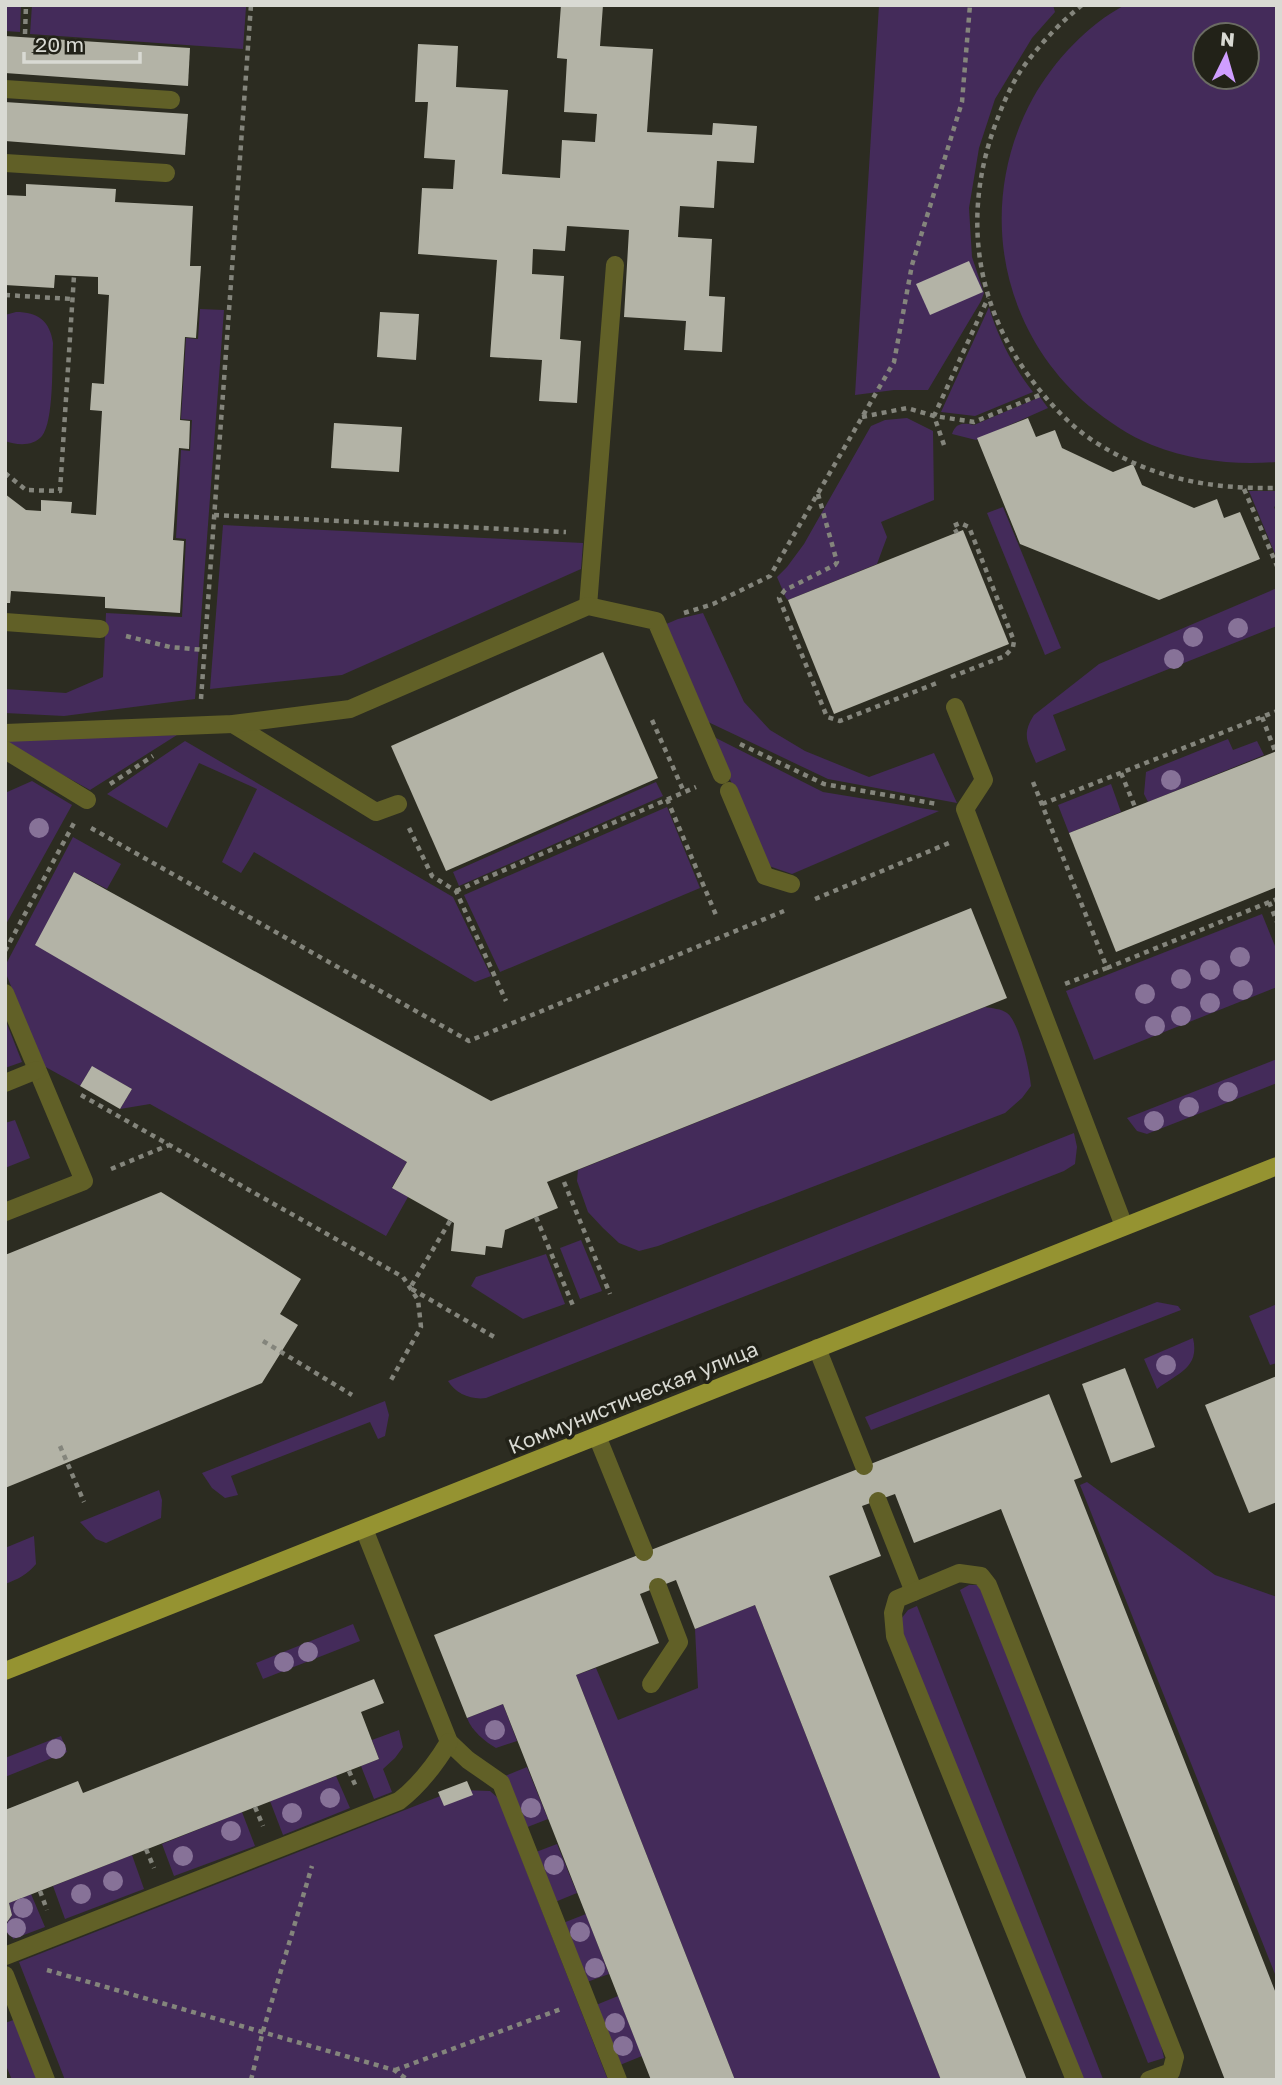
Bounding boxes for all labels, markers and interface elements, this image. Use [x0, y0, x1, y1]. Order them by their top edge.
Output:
scale bar [24, 21, 140, 65]
north arrow [1191, 21, 1261, 91]
text: N [1219, 26, 1236, 51]
text: 20 m [35, 31, 84, 57]
street label: Коммунистическая улица [504, 1335, 762, 1459]

